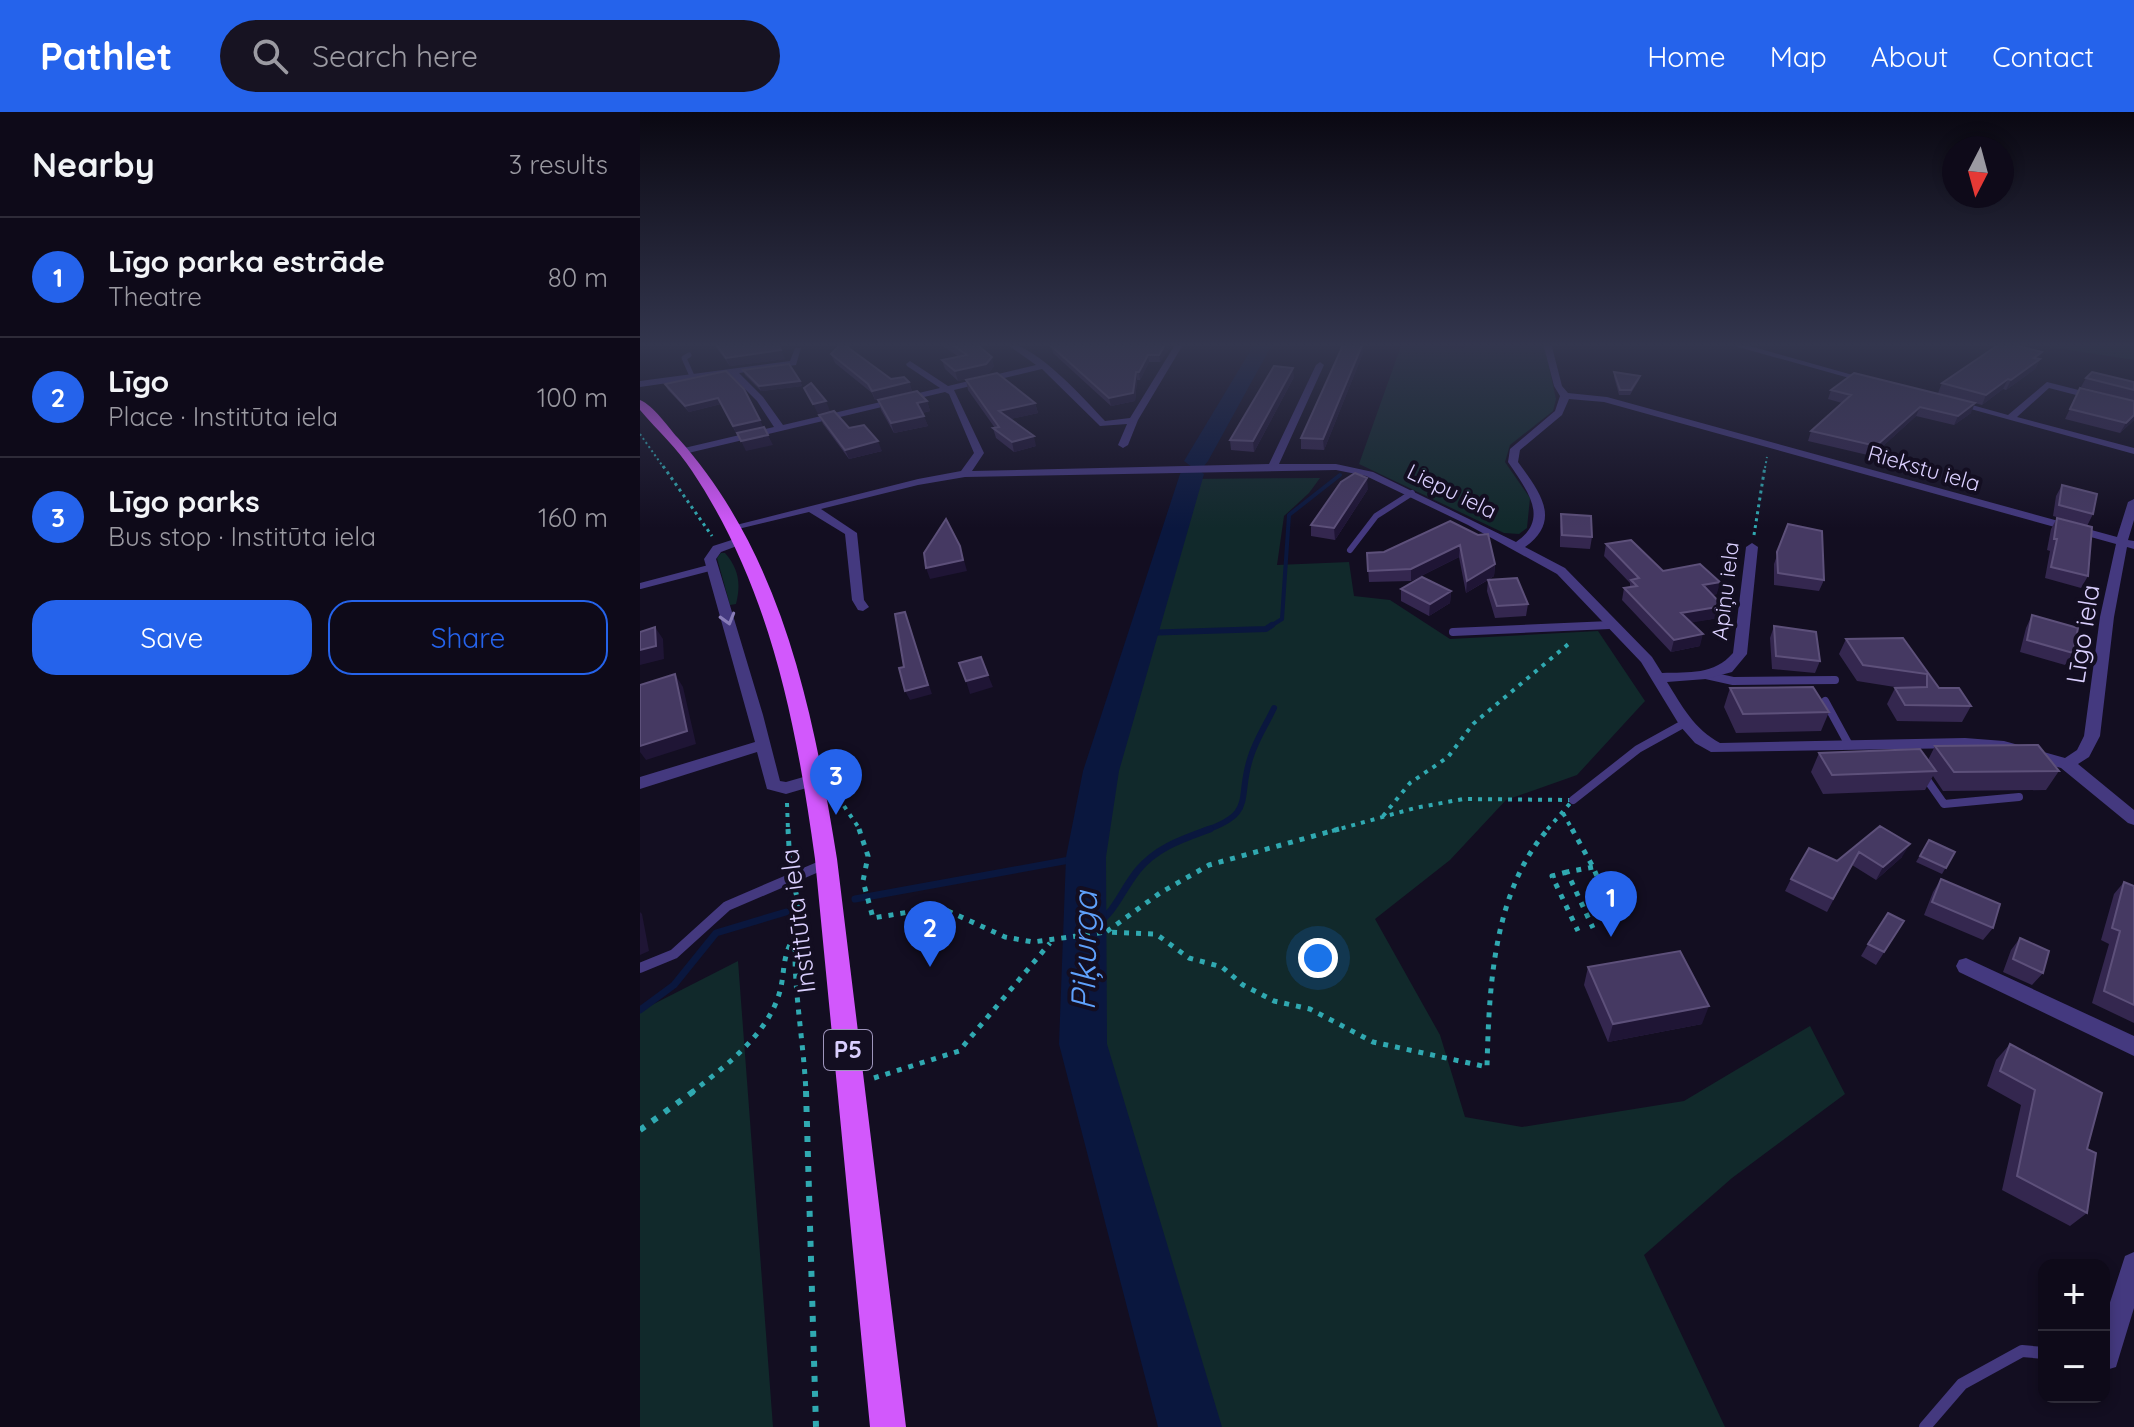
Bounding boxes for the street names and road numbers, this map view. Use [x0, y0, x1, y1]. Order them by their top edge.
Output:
street label: Riekstu iela [1865, 439, 1983, 497]
street label: Liepu iela [1403, 457, 1501, 525]
street label: Apiņu iela [1705, 540, 1745, 642]
street label: Līgo iela [2058, 582, 2107, 686]
street label: Institūta iela [772, 847, 823, 995]
road number: P5 [824, 1030, 872, 1070]

